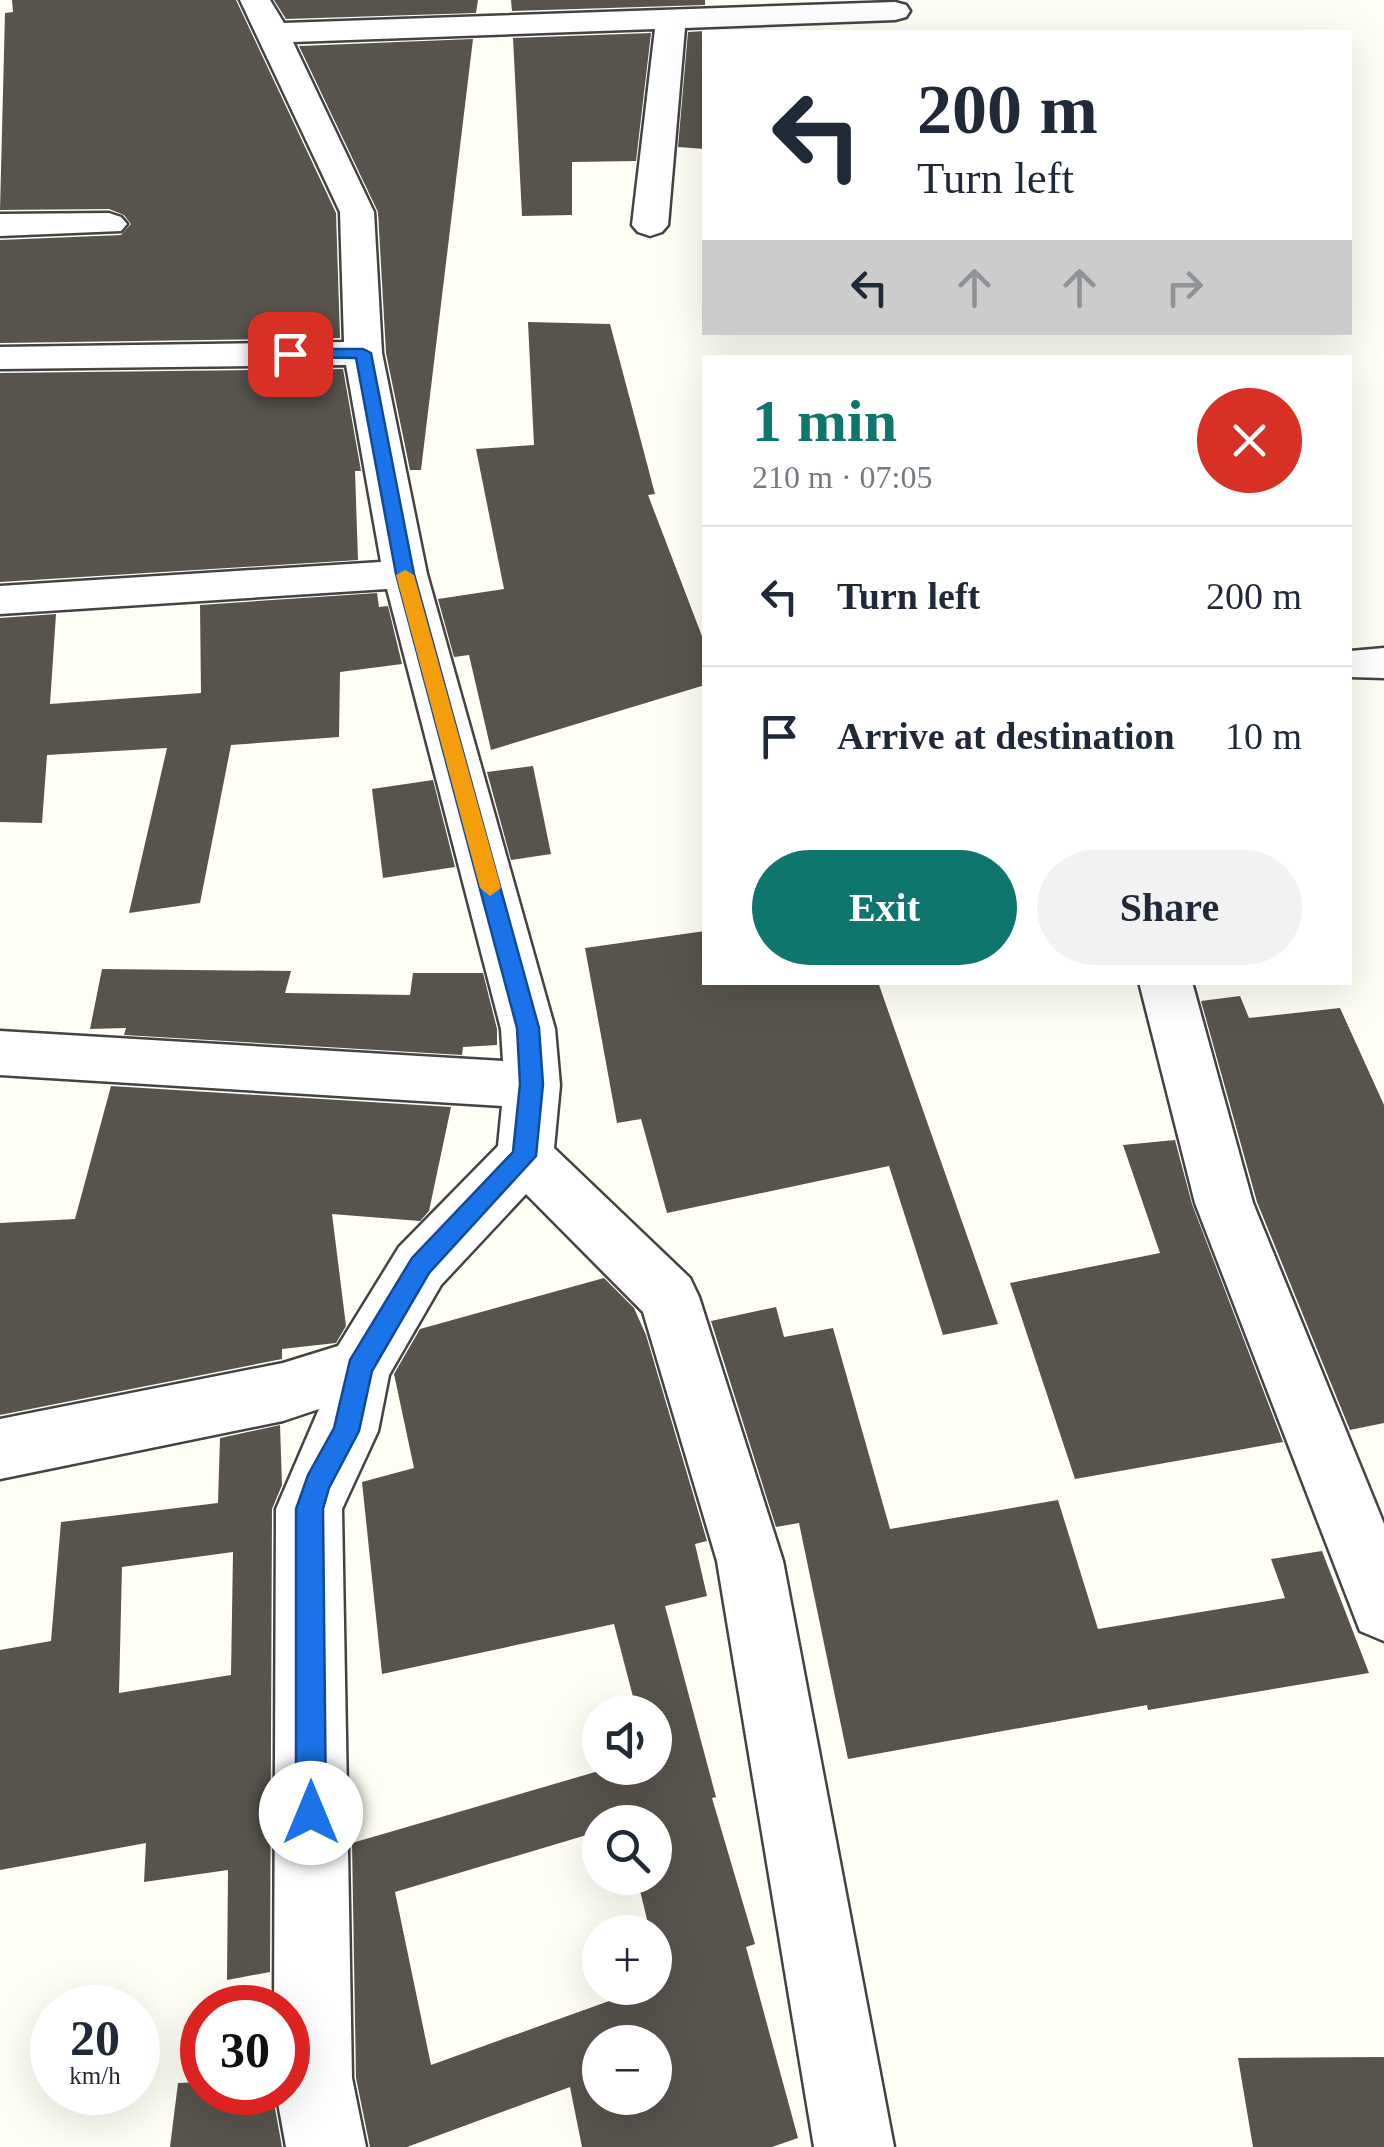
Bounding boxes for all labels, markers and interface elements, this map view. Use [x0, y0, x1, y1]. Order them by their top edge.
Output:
icon: left [752, 70, 882, 200]
text: 200 m [917, 71, 1098, 148]
text: Turn left [917, 153, 1074, 203]
icon: left [842, 260, 897, 315]
icon: ahead [947, 260, 1002, 315]
icon: ahead [1052, 260, 1107, 315]
icon: right [1157, 260, 1212, 315]
pin [248, 312, 333, 397]
icon: arrive [263, 327, 318, 382]
text: 1 min [752, 388, 897, 454]
button: close [1197, 388, 1302, 493]
text: 210 m · 07:05 [752, 459, 932, 495]
icon: left [752, 569, 807, 624]
text: Turn left [837, 575, 980, 617]
text: 200 m [1206, 575, 1302, 617]
icon: arrive [752, 709, 807, 764]
text: Arrive at destination [837, 715, 1175, 757]
text: 10 m [1225, 715, 1302, 757]
button: Exit [752, 850, 1017, 965]
button: Share [1037, 850, 1302, 965]
map controls [582, 1695, 672, 2115]
button: sound [582, 1695, 672, 1785]
position arrow [259, 1761, 363, 1865]
button: search [582, 1805, 672, 1895]
button: + [582, 1915, 672, 2005]
speed limit sign: 30 [180, 1985, 310, 2115]
text: 20 [70, 2010, 120, 2066]
button: − [582, 2025, 672, 2115]
text: km/h [69, 2062, 121, 2089]

